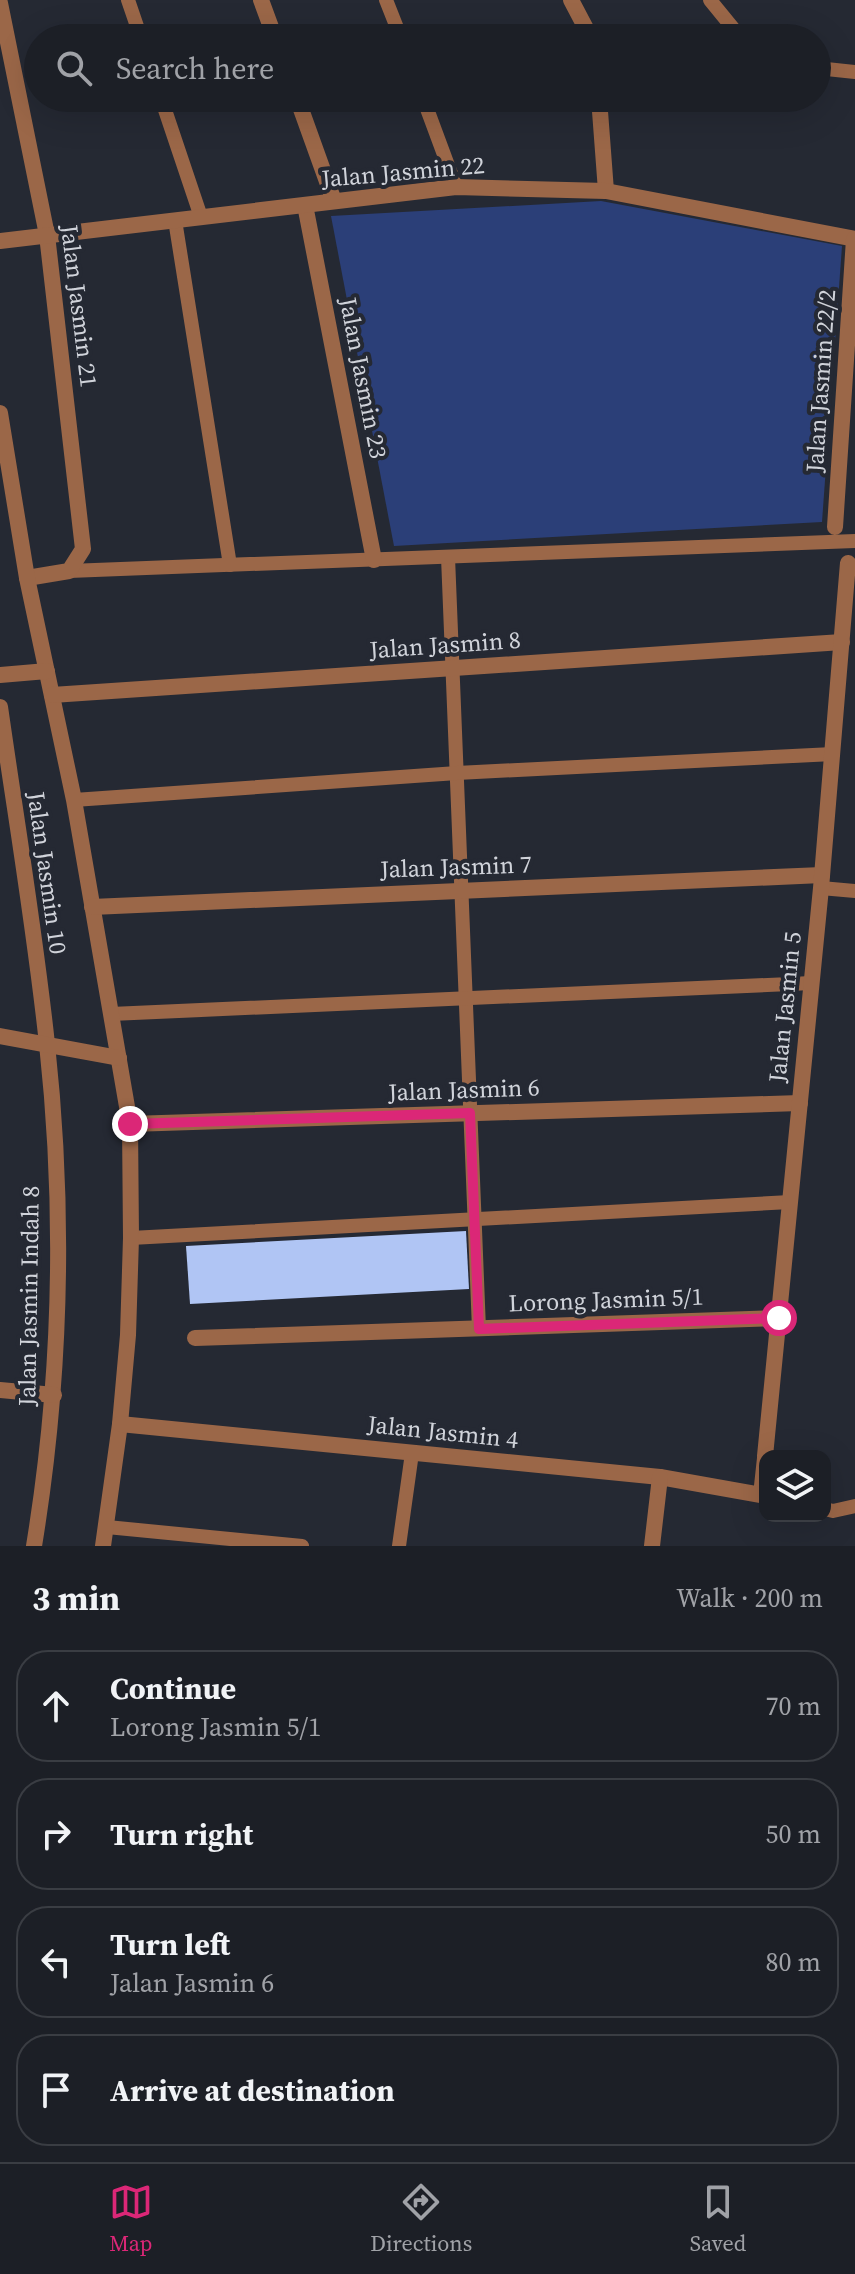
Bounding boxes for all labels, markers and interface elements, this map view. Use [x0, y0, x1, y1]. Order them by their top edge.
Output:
search box [24, 24, 831, 112]
icon: search [52, 46, 96, 90]
text: Search here [116, 48, 274, 89]
street label: Jalan Jasmin 22 [319, 148, 486, 195]
street label: Jalan Jasmin 21 [53, 222, 106, 389]
street label: Jalan Jasmin 22/2 [798, 288, 843, 475]
street label: Jalan Jasmin 23 [331, 293, 395, 461]
street label: Jalan Jasmin 8 [367, 623, 522, 666]
street label: Jalan Jasmin 10 [20, 789, 75, 956]
street label: Jalan Jasmin 7 [379, 847, 532, 886]
street label: Jalan Jasmin 5 [760, 930, 809, 1085]
street label: Jalan Jasmin 6 [387, 1070, 540, 1109]
route end [112, 1106, 148, 1142]
street label: Jalan Jasmin Indah 8 [10, 1185, 47, 1408]
street label: Lorong Jasmin 5/1 [508, 1280, 704, 1319]
route start [761, 1300, 797, 1336]
street label: Jalan Jasmin 4 [365, 1407, 520, 1456]
map controls [759, 1450, 831, 1522]
button: layers [759, 1450, 831, 1522]
text: 3 min [32, 1575, 120, 1621]
text: Walk · 200 m [676, 1580, 823, 1616]
text: Continue [110, 1668, 236, 1709]
icon: ahead [34, 1684, 78, 1728]
text: 70 m [766, 1688, 821, 1724]
text: Lorong Jasmin 5/1 [110, 1709, 321, 1745]
icon: right [34, 1812, 78, 1856]
text: Turn right [110, 1814, 253, 1855]
text: 50 m [766, 1816, 821, 1852]
text: Turn left [110, 1924, 230, 1965]
icon: left [34, 1940, 78, 1984]
text: 80 m [766, 1944, 821, 1980]
text: Jalan Jasmin 6 [110, 1965, 274, 2001]
icon: arrive [34, 2068, 78, 2112]
text: Arrive at destination [110, 2070, 395, 2111]
tab: Map [109, 2180, 153, 2258]
tab: Directions [370, 2180, 472, 2258]
tab: Saved [690, 2180, 746, 2258]

